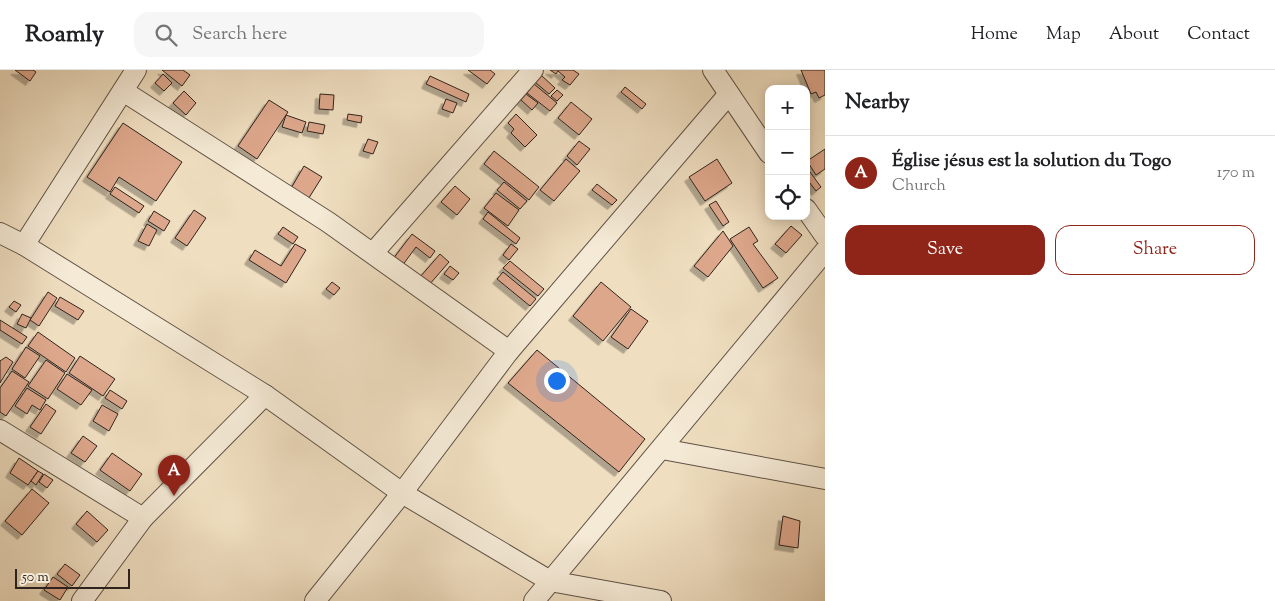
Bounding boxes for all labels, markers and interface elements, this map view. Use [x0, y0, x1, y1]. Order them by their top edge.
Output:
search box [134, 12, 484, 57]
text: Roamly [25, 18, 104, 52]
icon: search [152, 21, 180, 49]
text: Search here [192, 21, 287, 48]
text: Home [971, 22, 1018, 48]
text: Map [1046, 22, 1081, 48]
text: About [1109, 22, 1159, 48]
text: Contact [1187, 22, 1250, 48]
map controls [765, 85, 810, 220]
button: + [765, 85, 810, 130]
text: Nearby [845, 88, 910, 118]
button: − [765, 130, 810, 175]
text: Église jésus est la solution du Togo [892, 148, 1171, 175]
text: A [855, 162, 868, 185]
text: 170 m [1217, 162, 1255, 185]
button: locate [765, 175, 810, 220]
text: Church [892, 175, 946, 198]
button: Save [845, 225, 1045, 275]
button: Share [1055, 225, 1255, 275]
your location [544, 368, 570, 394]
pin: A [158, 455, 190, 496]
scale bar [15, 566, 130, 589]
text: 50 m [22, 568, 49, 588]

